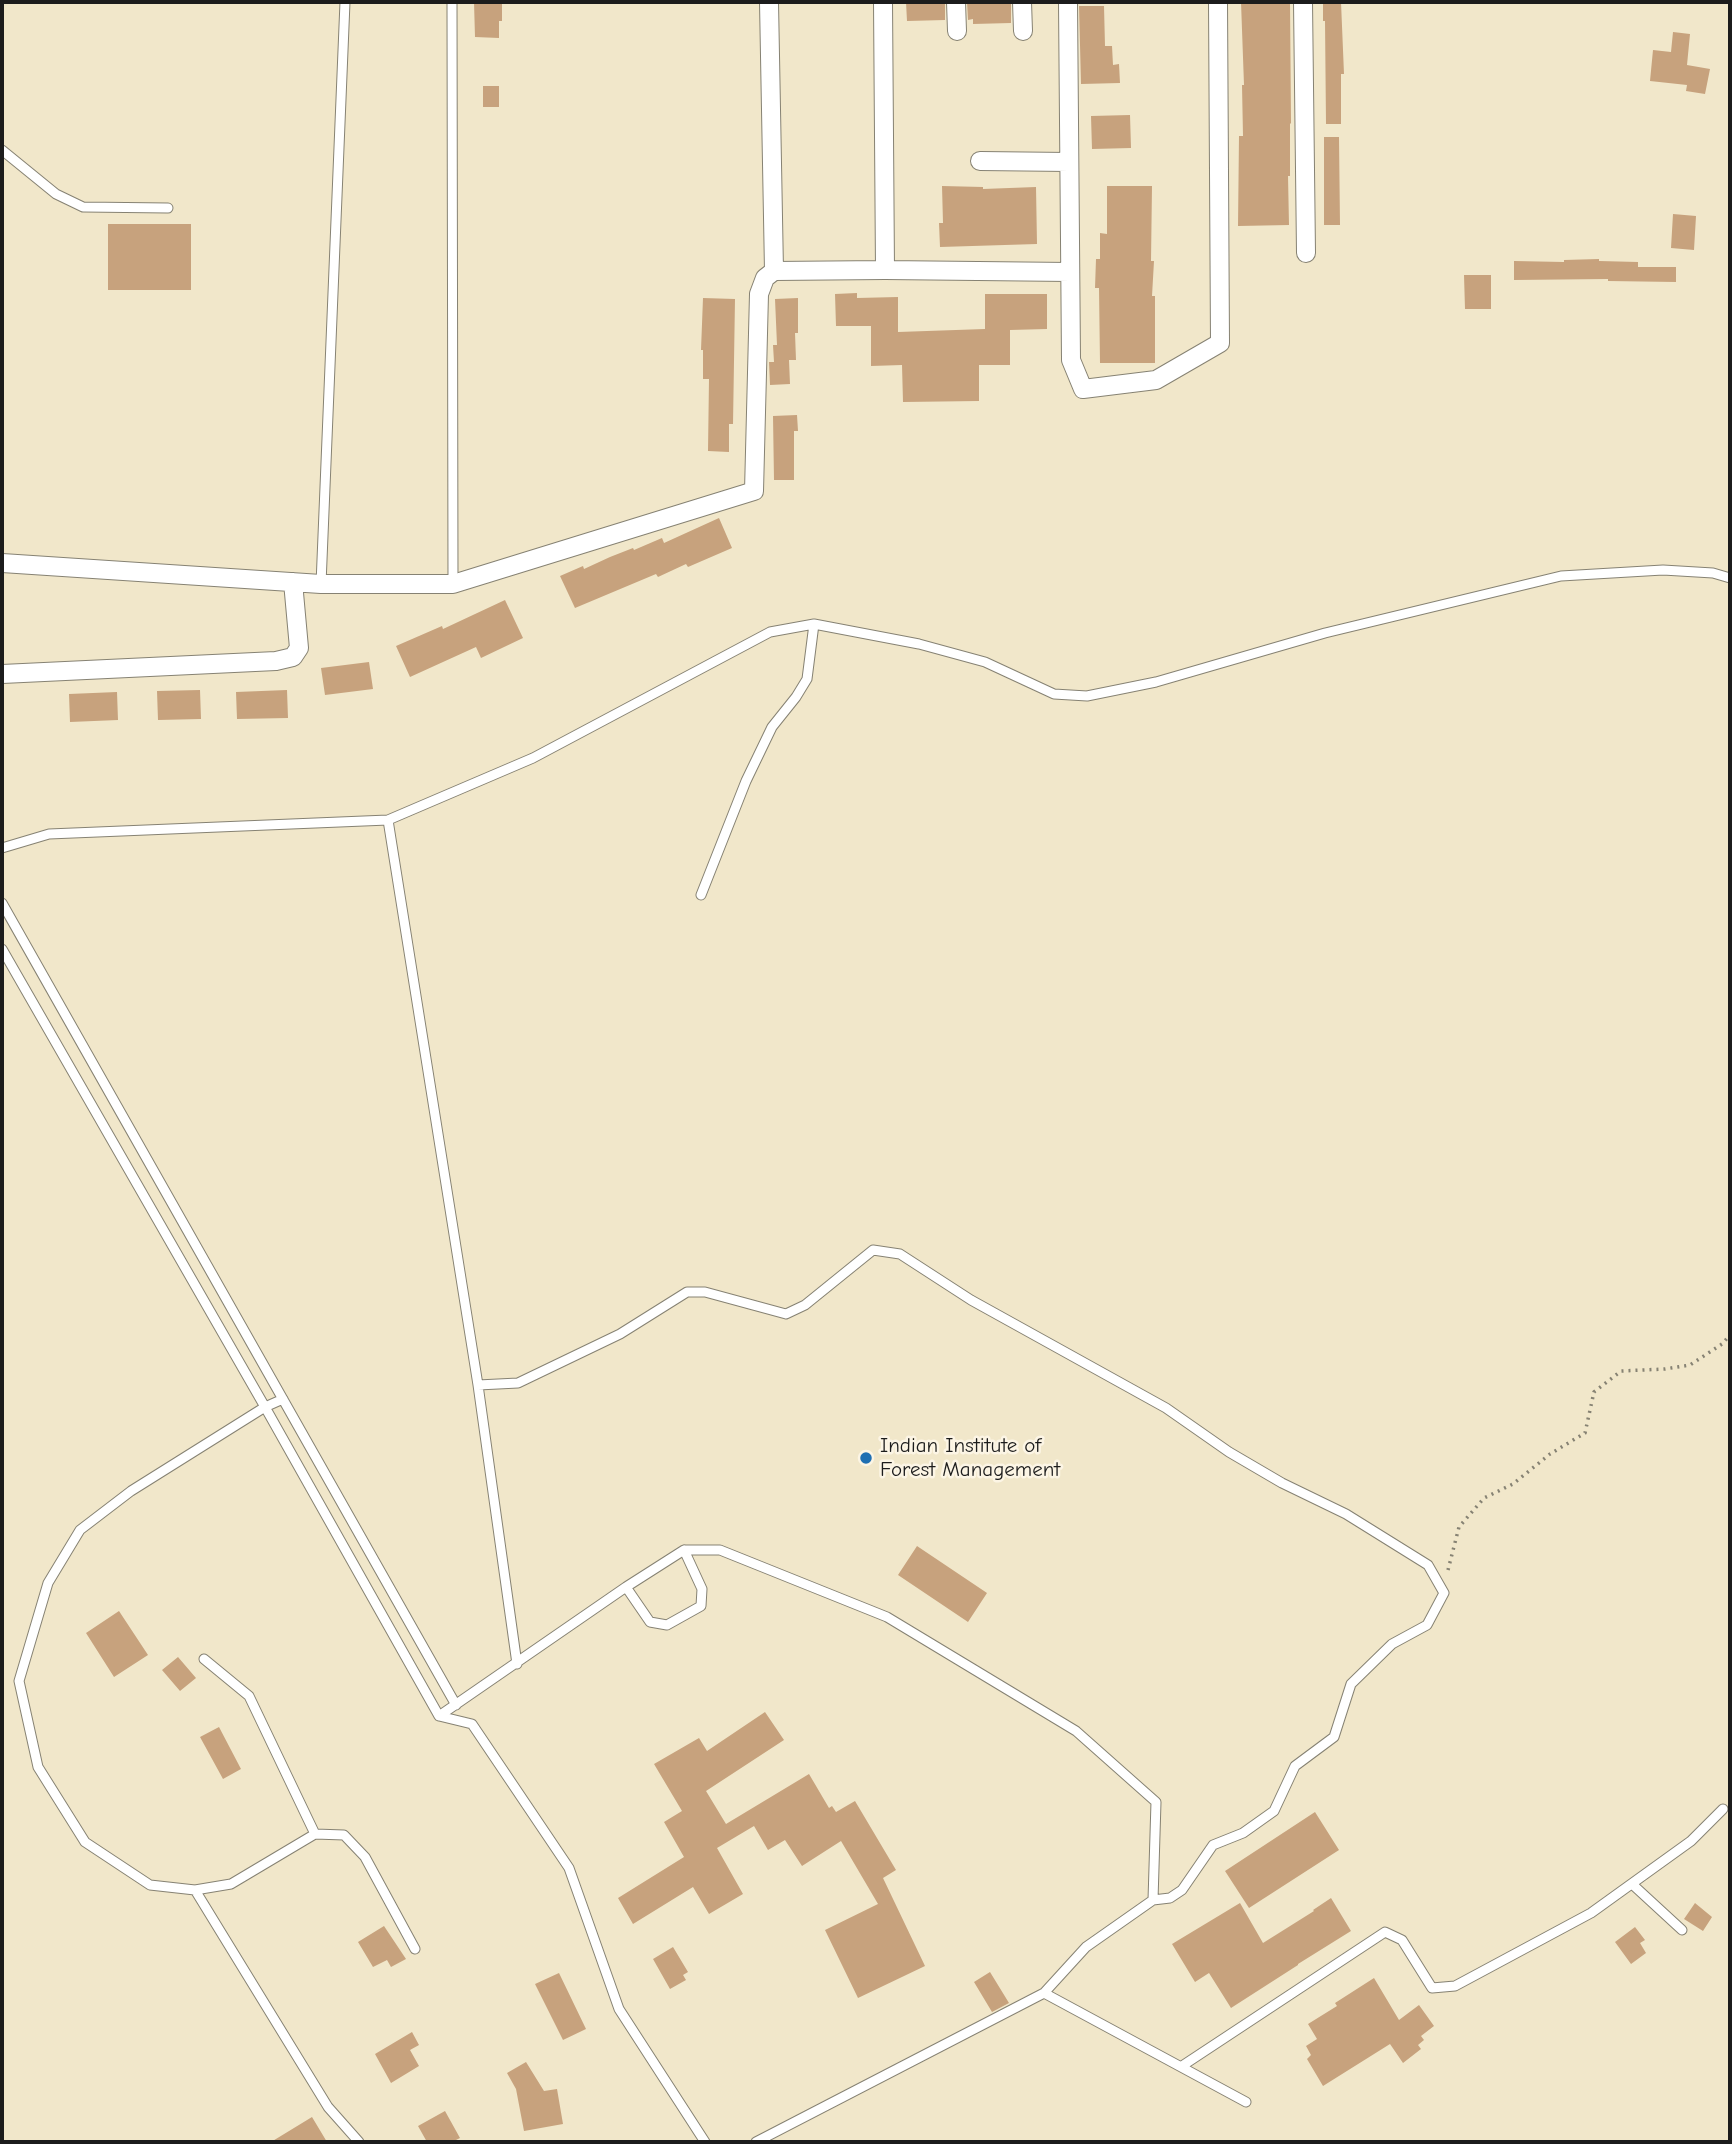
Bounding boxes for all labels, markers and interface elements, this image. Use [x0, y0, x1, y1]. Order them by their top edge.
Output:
place label: Indian Institute of Forest Management [880, 1433, 1060, 1483]
marker: Indian Institute of Forest Management [858, 1450, 874, 1466]

